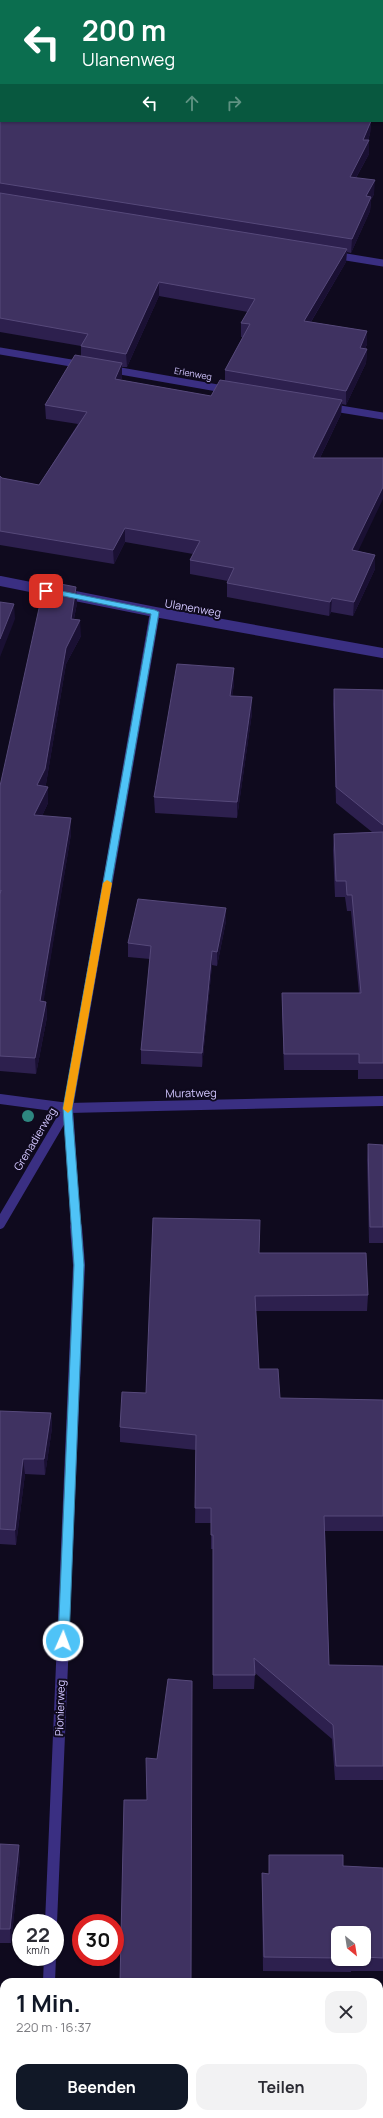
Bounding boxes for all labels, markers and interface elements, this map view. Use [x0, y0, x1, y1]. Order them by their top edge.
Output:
text: 200 m [82, 11, 166, 49]
icon: left [16, 16, 68, 68]
text: Ulanenweg [82, 47, 175, 71]
icon: left [139, 92, 161, 114]
icon: ahead [181, 92, 203, 114]
icon: right [223, 92, 245, 114]
street label: Erlenweg [173, 364, 213, 383]
pin [29, 574, 63, 608]
icon: arrive [35, 580, 57, 602]
street label: Ulanenweg [164, 595, 222, 620]
street label: Muratweg [165, 1085, 217, 1100]
street label: Grenadierweg [10, 1104, 59, 1173]
position arrow [42, 1620, 84, 1662]
street label: Pionierweg [51, 1680, 68, 1736]
speed limit sign: 30 [72, 1914, 124, 1966]
text: 22 [26, 1921, 50, 1948]
north arrow [331, 1926, 371, 1966]
map controls [331, 1926, 371, 1966]
text: km/h [26, 1943, 50, 1957]
text: 1 Min. [16, 1986, 81, 2019]
button: close [325, 1991, 367, 2033]
text: 220 m · 16:37 [16, 2018, 91, 2036]
button: Beenden [16, 2064, 188, 2110]
button: Teilen [196, 2064, 367, 2110]

